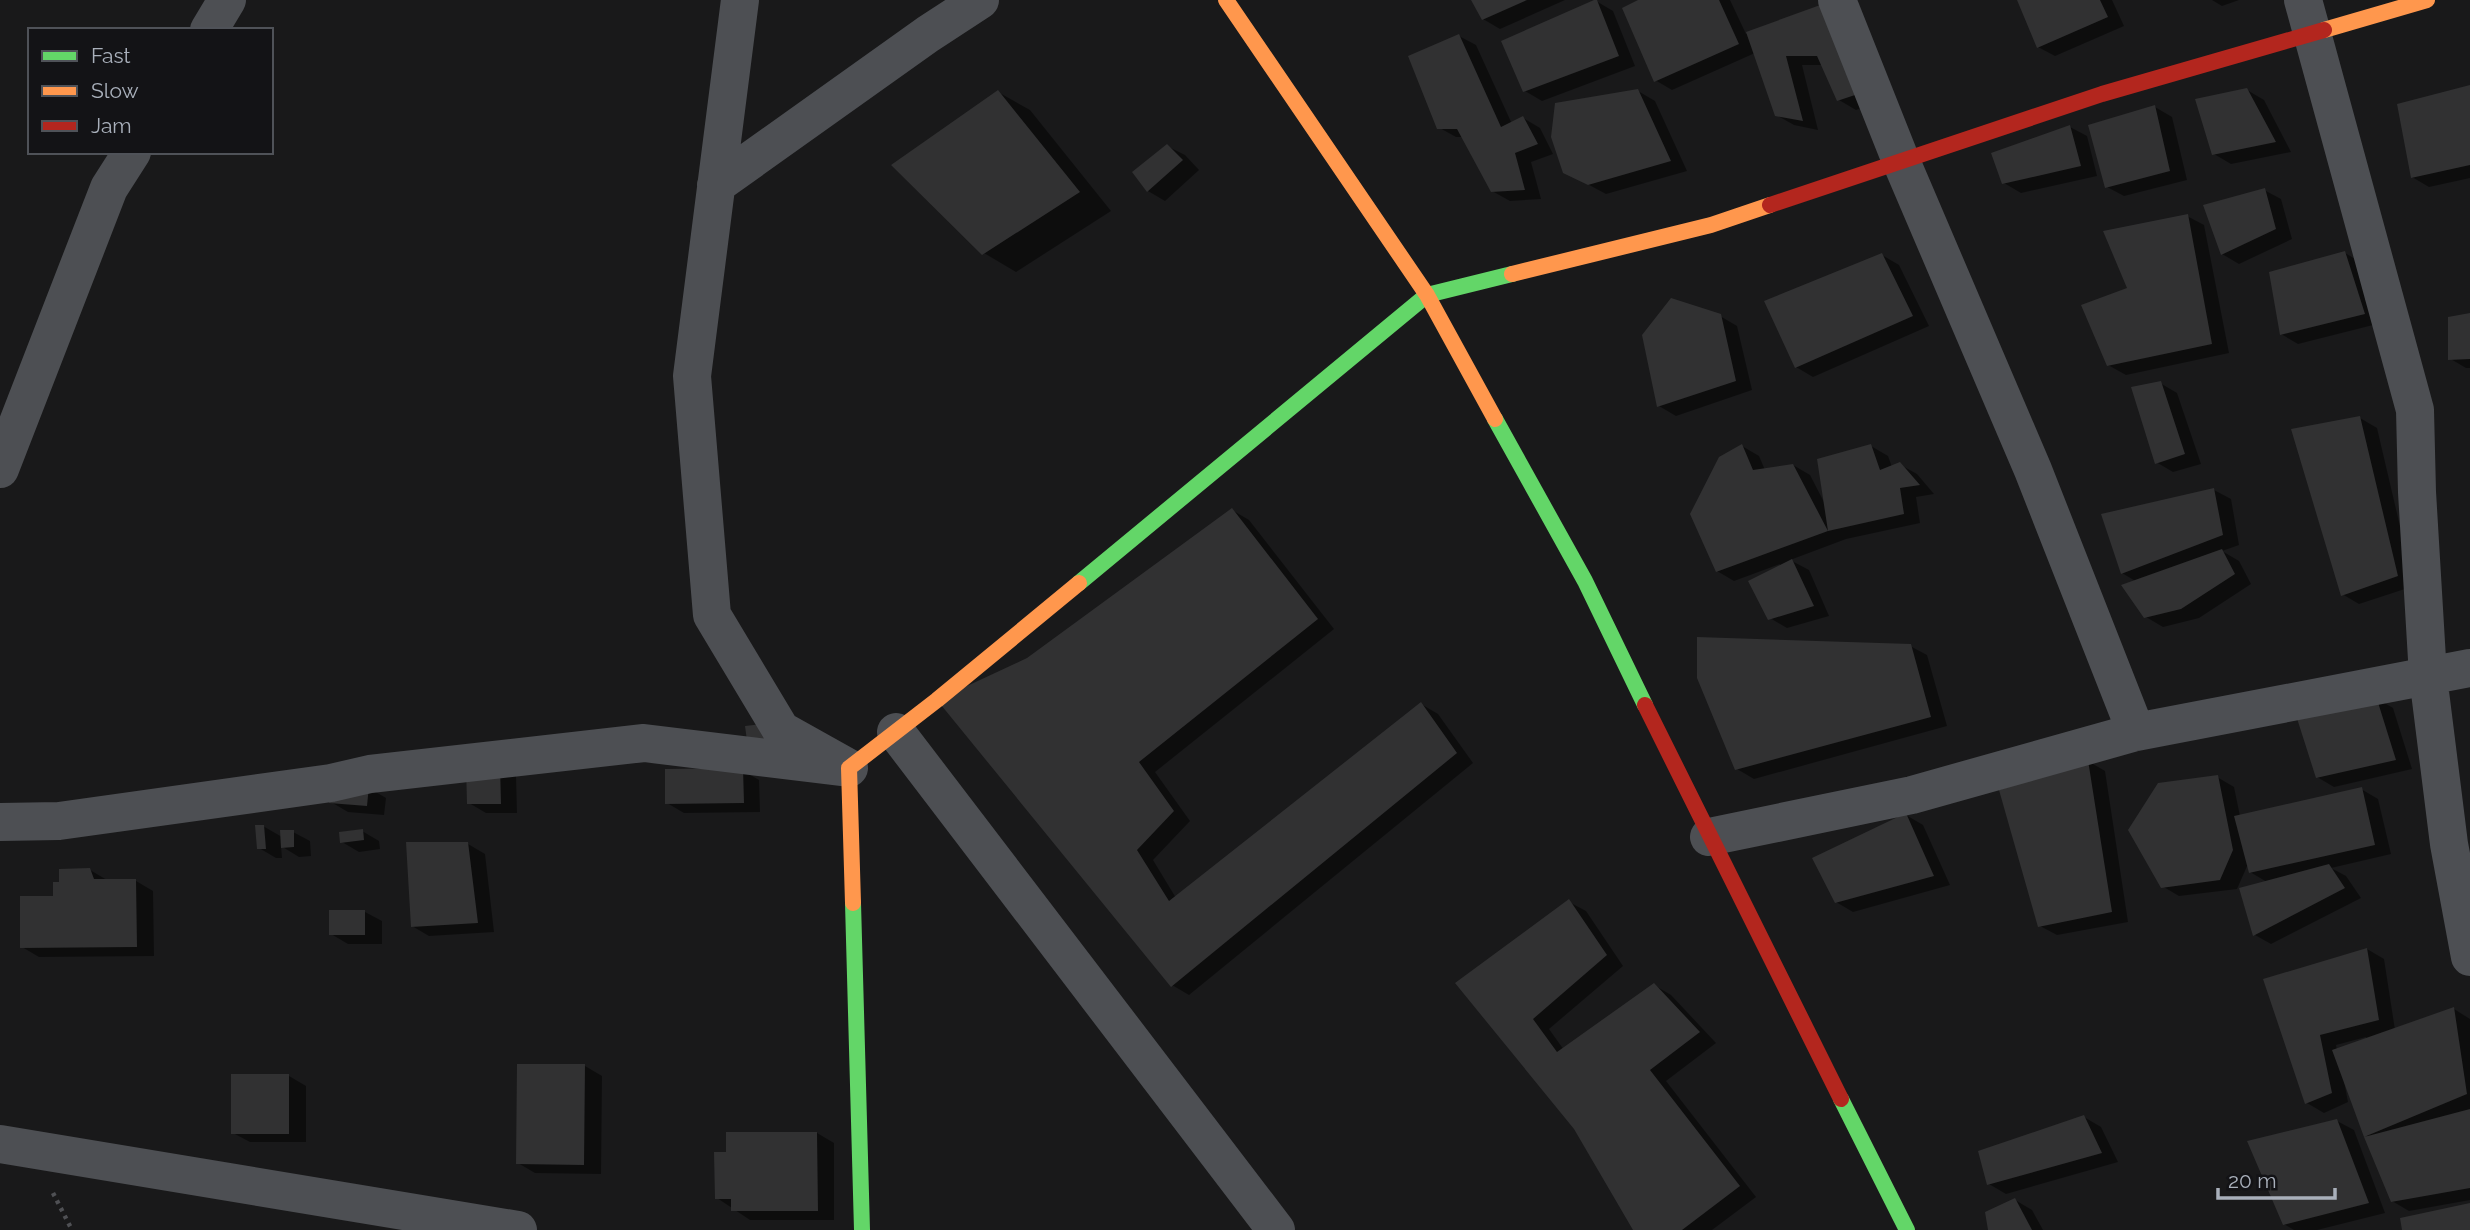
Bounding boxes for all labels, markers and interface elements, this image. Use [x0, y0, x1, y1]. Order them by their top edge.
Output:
legend [28, 28, 273, 154]
text: Fast [91, 43, 131, 68]
text: Slow [91, 78, 139, 103]
text: Jam [91, 113, 132, 138]
scale bar [2218, 1156, 2335, 1200]
text: 20 m [2228, 1168, 2276, 1193]

